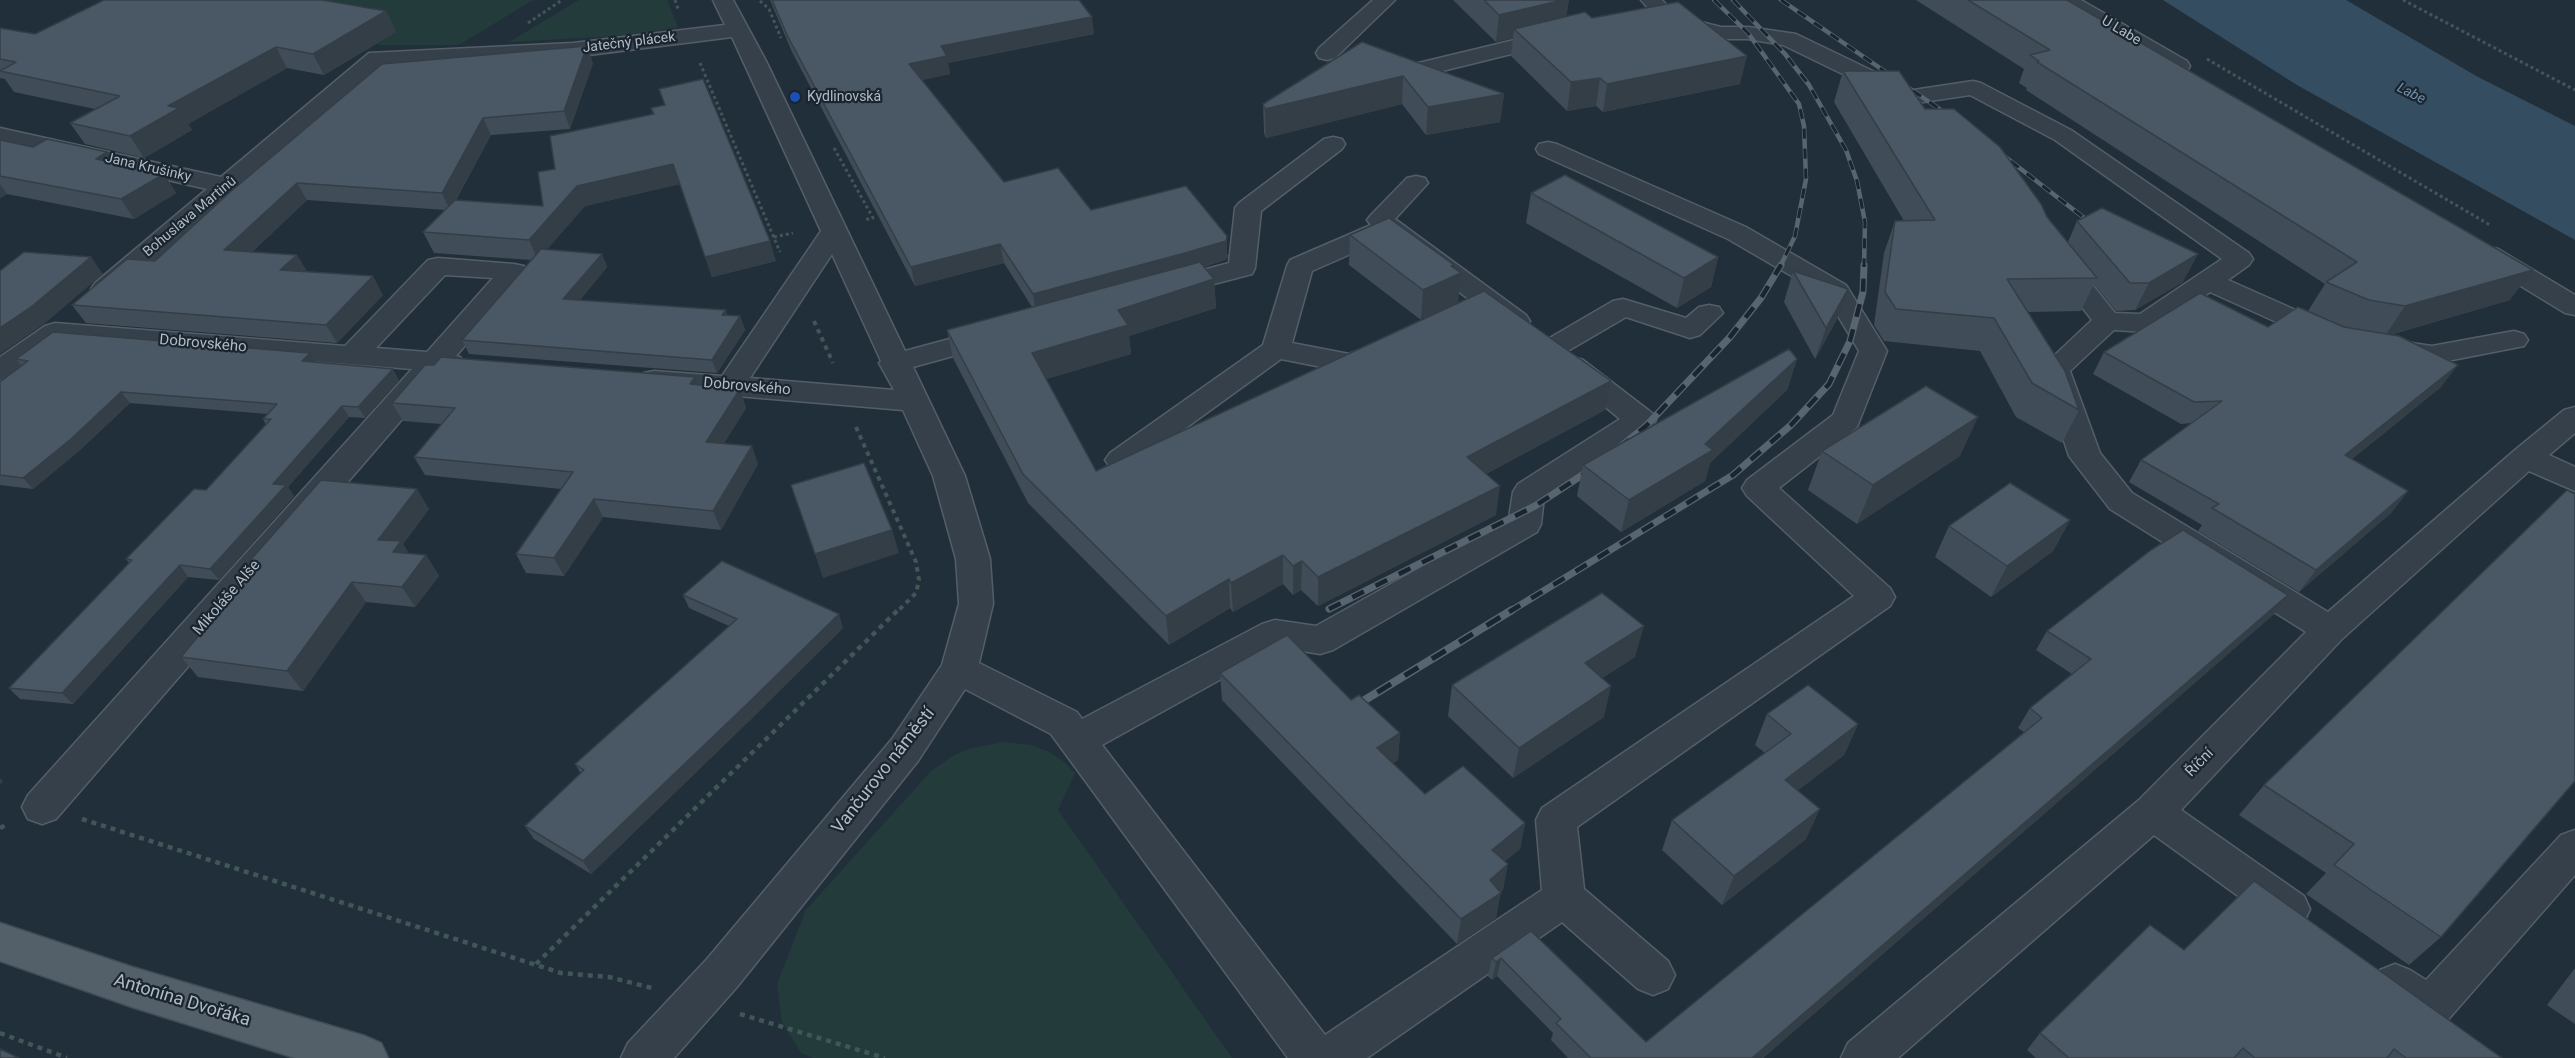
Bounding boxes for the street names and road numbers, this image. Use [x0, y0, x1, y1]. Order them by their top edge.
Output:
street label: U Labe [2098, 13, 2144, 49]
street label: Jatečný plácek [582, 29, 676, 57]
street label: Jana Krušinky [103, 150, 193, 186]
street label: Bohuslava Martinů [140, 173, 240, 261]
street label: Dobrovského [159, 331, 247, 357]
street label: Dobrovského [703, 374, 791, 400]
street label: Mikoláše Alše [190, 557, 264, 639]
street label: Vančurovo náměstí [828, 704, 940, 838]
street label: Říční [2182, 745, 2218, 781]
street label: Antonína Dvořáka [111, 970, 253, 1032]

